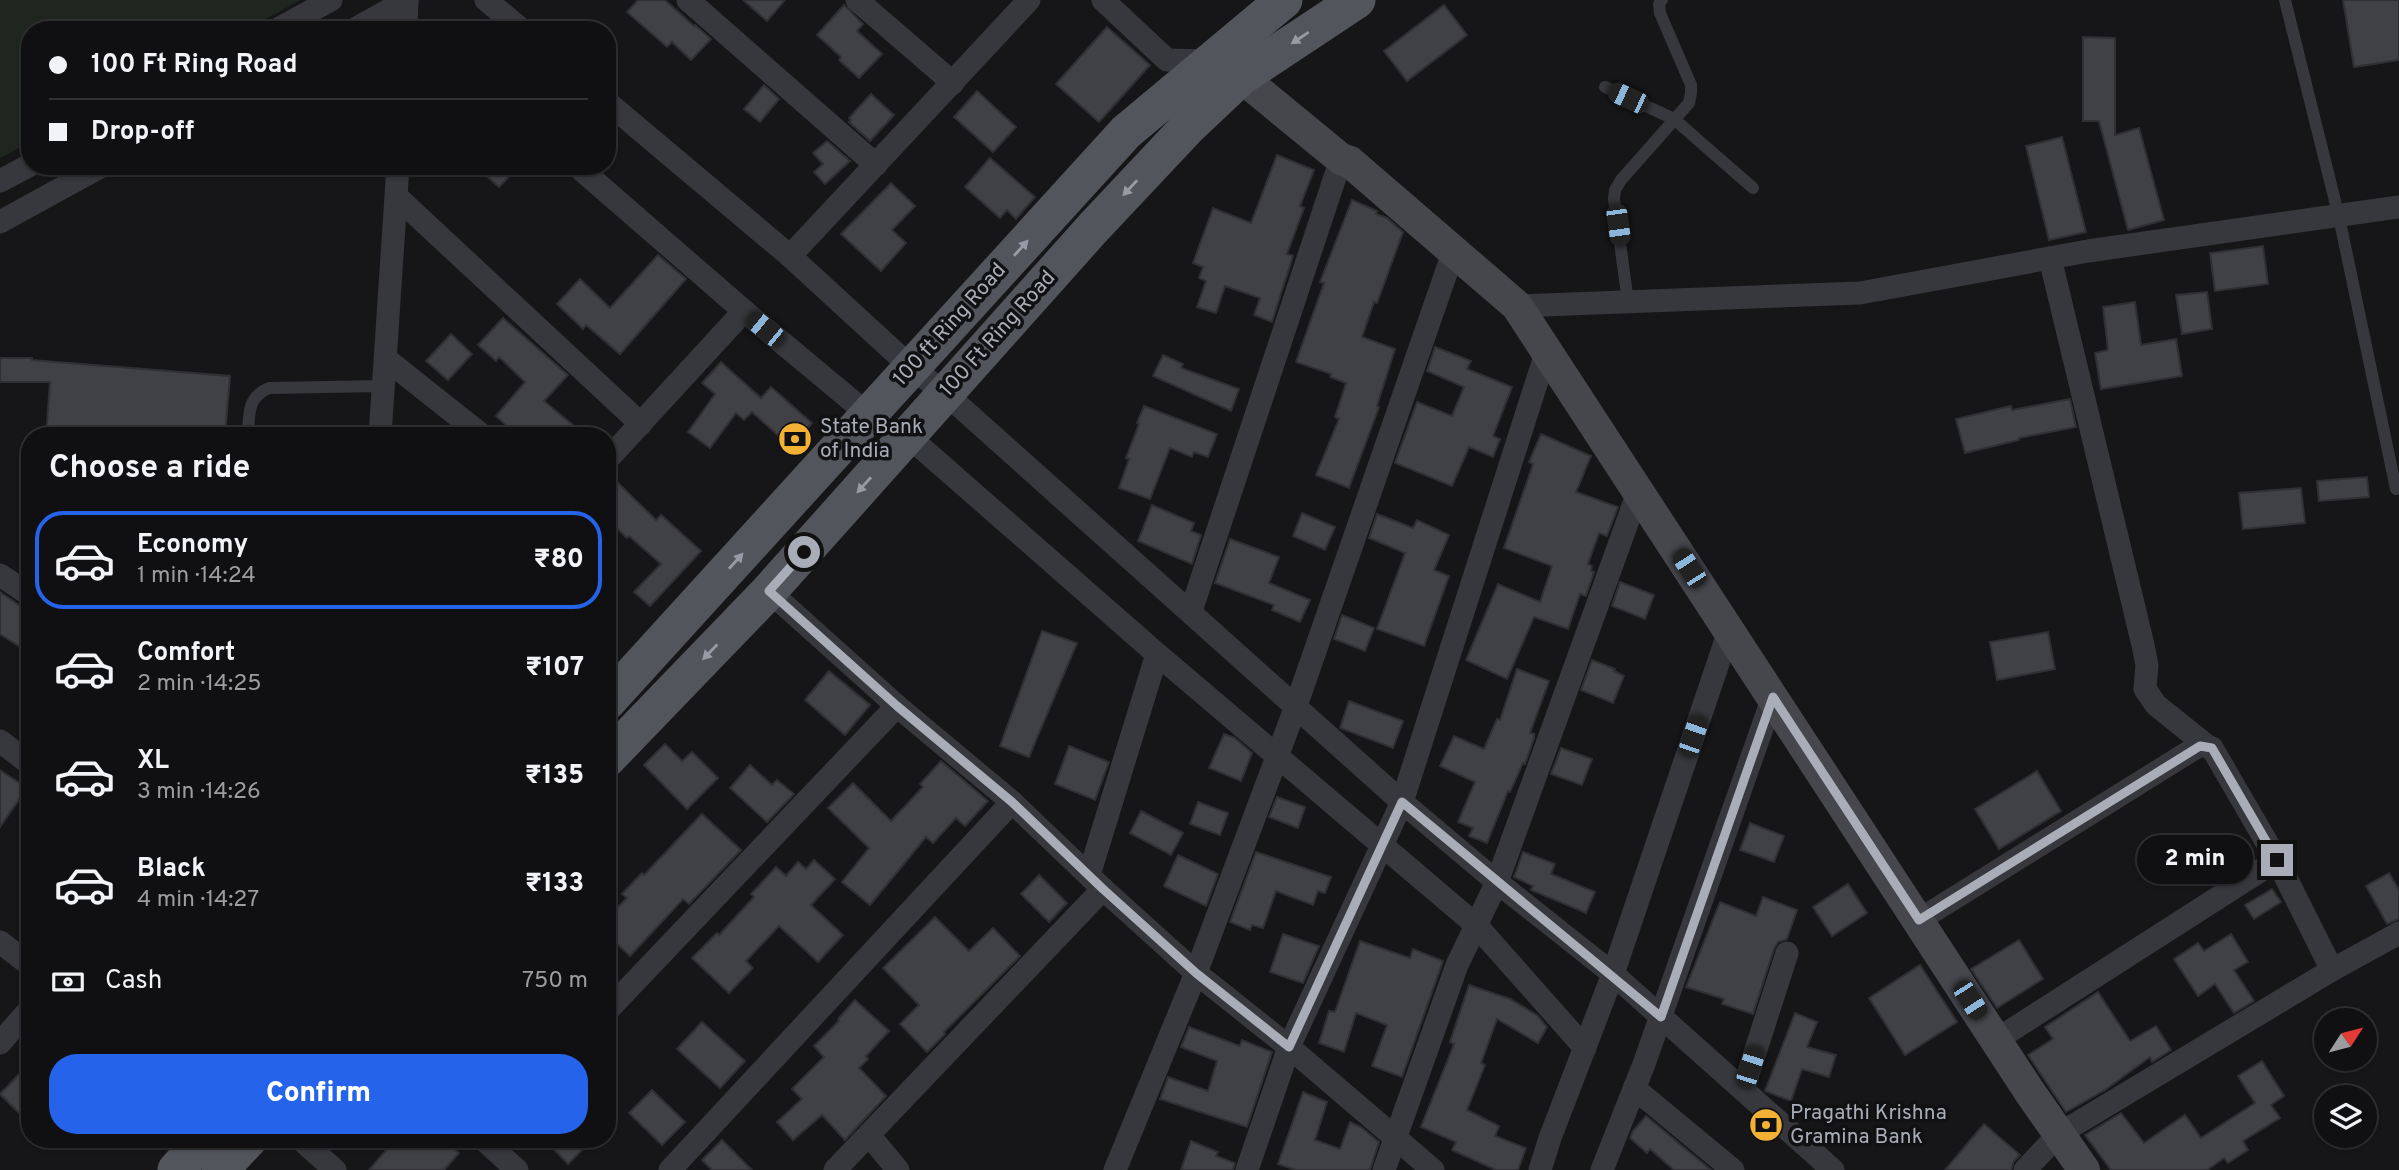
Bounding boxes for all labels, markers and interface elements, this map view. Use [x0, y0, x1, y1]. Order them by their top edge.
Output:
one-way arrow [1290, 31, 1310, 44]
text: 100 Ft Ring Road [91, 49, 297, 82]
car [1605, 80, 1652, 116]
text: Drop-off [91, 116, 194, 149]
one-way arrow [1123, 179, 1139, 196]
car [1605, 203, 1632, 247]
one-way arrow [1013, 239, 1029, 257]
street label: 100 ft Ring Road [888, 258, 1012, 392]
street label: 100 Ft Ring Road [934, 265, 1062, 403]
car [743, 308, 788, 350]
place label: State Bank of India [820, 414, 923, 465]
bank icon: State Bank of India [776, 420, 814, 458]
text: Choose a ride [49, 449, 250, 489]
one-way arrow [856, 476, 872, 494]
icon: car [53, 529, 116, 592]
text: Economy [137, 529, 248, 562]
route start [788, 536, 820, 568]
text: ₹80 [533, 544, 584, 577]
car [1669, 545, 1710, 591]
one-way arrow [728, 553, 744, 570]
text: 1 min · 14:24 [137, 562, 256, 591]
icon: car [53, 637, 116, 700]
text: Comfort [137, 637, 235, 670]
one-way arrow [702, 643, 718, 660]
text: ₹107 [525, 652, 584, 685]
text: 2 min · 14:25 [137, 670, 262, 699]
car [1677, 713, 1710, 759]
icon: car [53, 745, 116, 808]
text: XL [137, 745, 169, 778]
text: ₹135 [525, 760, 584, 793]
text: 3 min · 14:26 [137, 778, 261, 807]
callout: 2 min [2137, 836, 2252, 884]
route end [2261, 844, 2293, 876]
text: 2 min [2165, 845, 2225, 874]
icon: car [53, 853, 116, 916]
text: Black [137, 853, 206, 886]
text: ₹133 [525, 868, 584, 901]
text: 4 min · 14:27 [137, 886, 259, 915]
icon: cash [49, 963, 87, 1001]
text: Cash [105, 965, 162, 998]
text: 750 m [522, 967, 588, 996]
car [1950, 977, 1991, 1023]
north arrow [2314, 1008, 2376, 1071]
map controls [2314, 1008, 2377, 1148]
car [1734, 1044, 1767, 1090]
button: Confirm [49, 1054, 588, 1134]
button: layers [2314, 1085, 2377, 1148]
place label: Pragathi Krishna Gramina Bank [1790, 1100, 1947, 1151]
bank icon: Pragathi Krishna Gramina Bank [1747, 1106, 1785, 1144]

